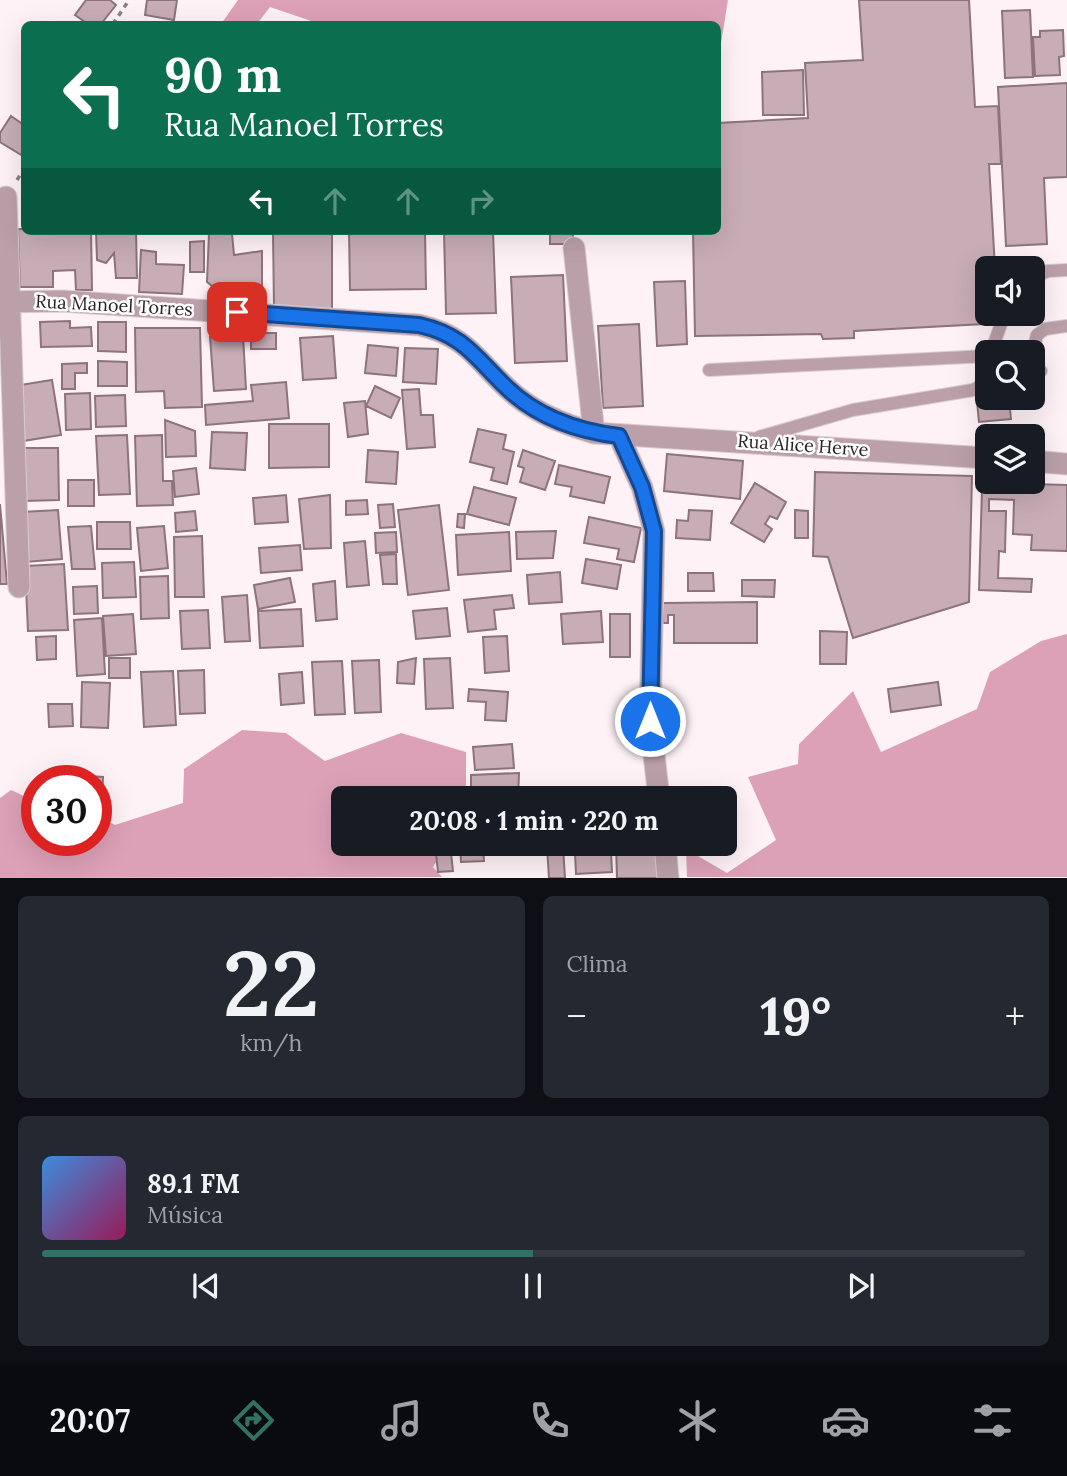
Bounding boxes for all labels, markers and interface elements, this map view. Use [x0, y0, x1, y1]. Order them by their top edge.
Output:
text: 90 m [164, 43, 281, 105]
icon: left [49, 49, 140, 140]
text: Rua Manoel Torres [164, 104, 444, 145]
icon: left [243, 182, 281, 220]
icon: ahead [316, 182, 354, 220]
icon: ahead [389, 182, 427, 220]
icon: right [462, 182, 500, 220]
map controls [975, 256, 1045, 494]
button: sound [975, 256, 1045, 326]
pin [207, 282, 267, 342]
street label: Rua Manoel Torres [35, 289, 193, 321]
icon: arrive [218, 293, 256, 331]
button: search [975, 340, 1045, 410]
button: layers [975, 424, 1045, 494]
street label: Rua Alice Herve [737, 429, 870, 461]
position arrow [613, 684, 687, 758]
speed limit sign: 30 [21, 765, 112, 856]
text: 20:08 · 1 min · 220 m [410, 804, 658, 837]
text: 22 [223, 924, 320, 1041]
text: Clima [567, 949, 628, 978]
text: 19° [760, 983, 831, 1049]
text: − [567, 992, 587, 1040]
text: + [1005, 992, 1025, 1040]
text: km/h [240, 1028, 302, 1057]
text: 89.1 FM [147, 1167, 240, 1200]
text: Música [147, 1200, 223, 1229]
icon: previous [187, 1267, 225, 1305]
icon: pause [514, 1267, 552, 1305]
icon: next [842, 1267, 880, 1305]
icon: directions [229, 1396, 278, 1445]
icon: music [377, 1396, 426, 1445]
icon: phone [525, 1396, 574, 1445]
icon: climate [673, 1396, 722, 1445]
icon: car [821, 1396, 870, 1445]
icon: filters [968, 1396, 1017, 1445]
text: 20:07 [49, 1400, 130, 1441]

